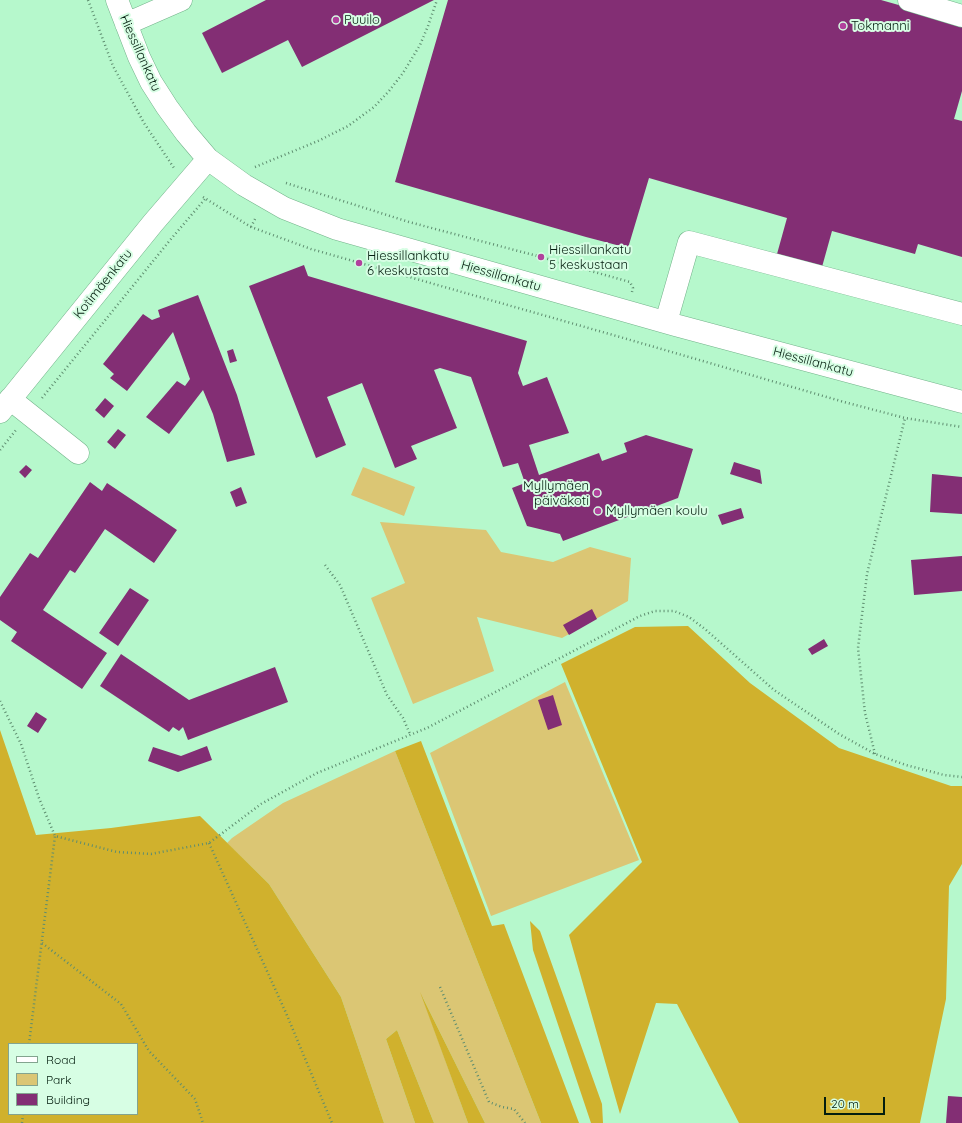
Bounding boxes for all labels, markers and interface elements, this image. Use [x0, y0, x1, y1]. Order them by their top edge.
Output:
street label: Hiessillankatu [116, 12, 164, 94]
place label: Puuilo [344, 12, 380, 28]
marker: Puuilo [331, 15, 341, 25]
place label: Tokmanni [851, 18, 910, 34]
marker: Tokmanni [838, 21, 848, 31]
place label: Hiessillankatu 5 keskustaan [549, 242, 631, 273]
street label: Kotimäenkatu [70, 246, 136, 322]
place label: Hiessillankatu 6 keskustasta [367, 248, 449, 279]
marker: Hiessillankatu 5 keskustaan [536, 252, 546, 262]
street label: Hiessillankatu [459, 257, 543, 295]
marker: Hiessillankatu 6 keskustasta [354, 258, 364, 268]
street label: Hiessillankatu [771, 344, 855, 380]
place label: Myllymäen päiväkoti [523, 478, 589, 509]
marker: Myllymäen päiväkoti [592, 488, 602, 498]
place label: Myllymäen koulu [606, 503, 708, 519]
marker: Myllymäen koulu [593, 506, 603, 516]
legend [8, 1043, 138, 1115]
text: Road [46, 1052, 76, 1067]
text: Park [46, 1072, 71, 1087]
scale bar [826, 1089, 887, 1115]
text: Building [46, 1092, 90, 1107]
text: 20 m [831, 1096, 859, 1111]

